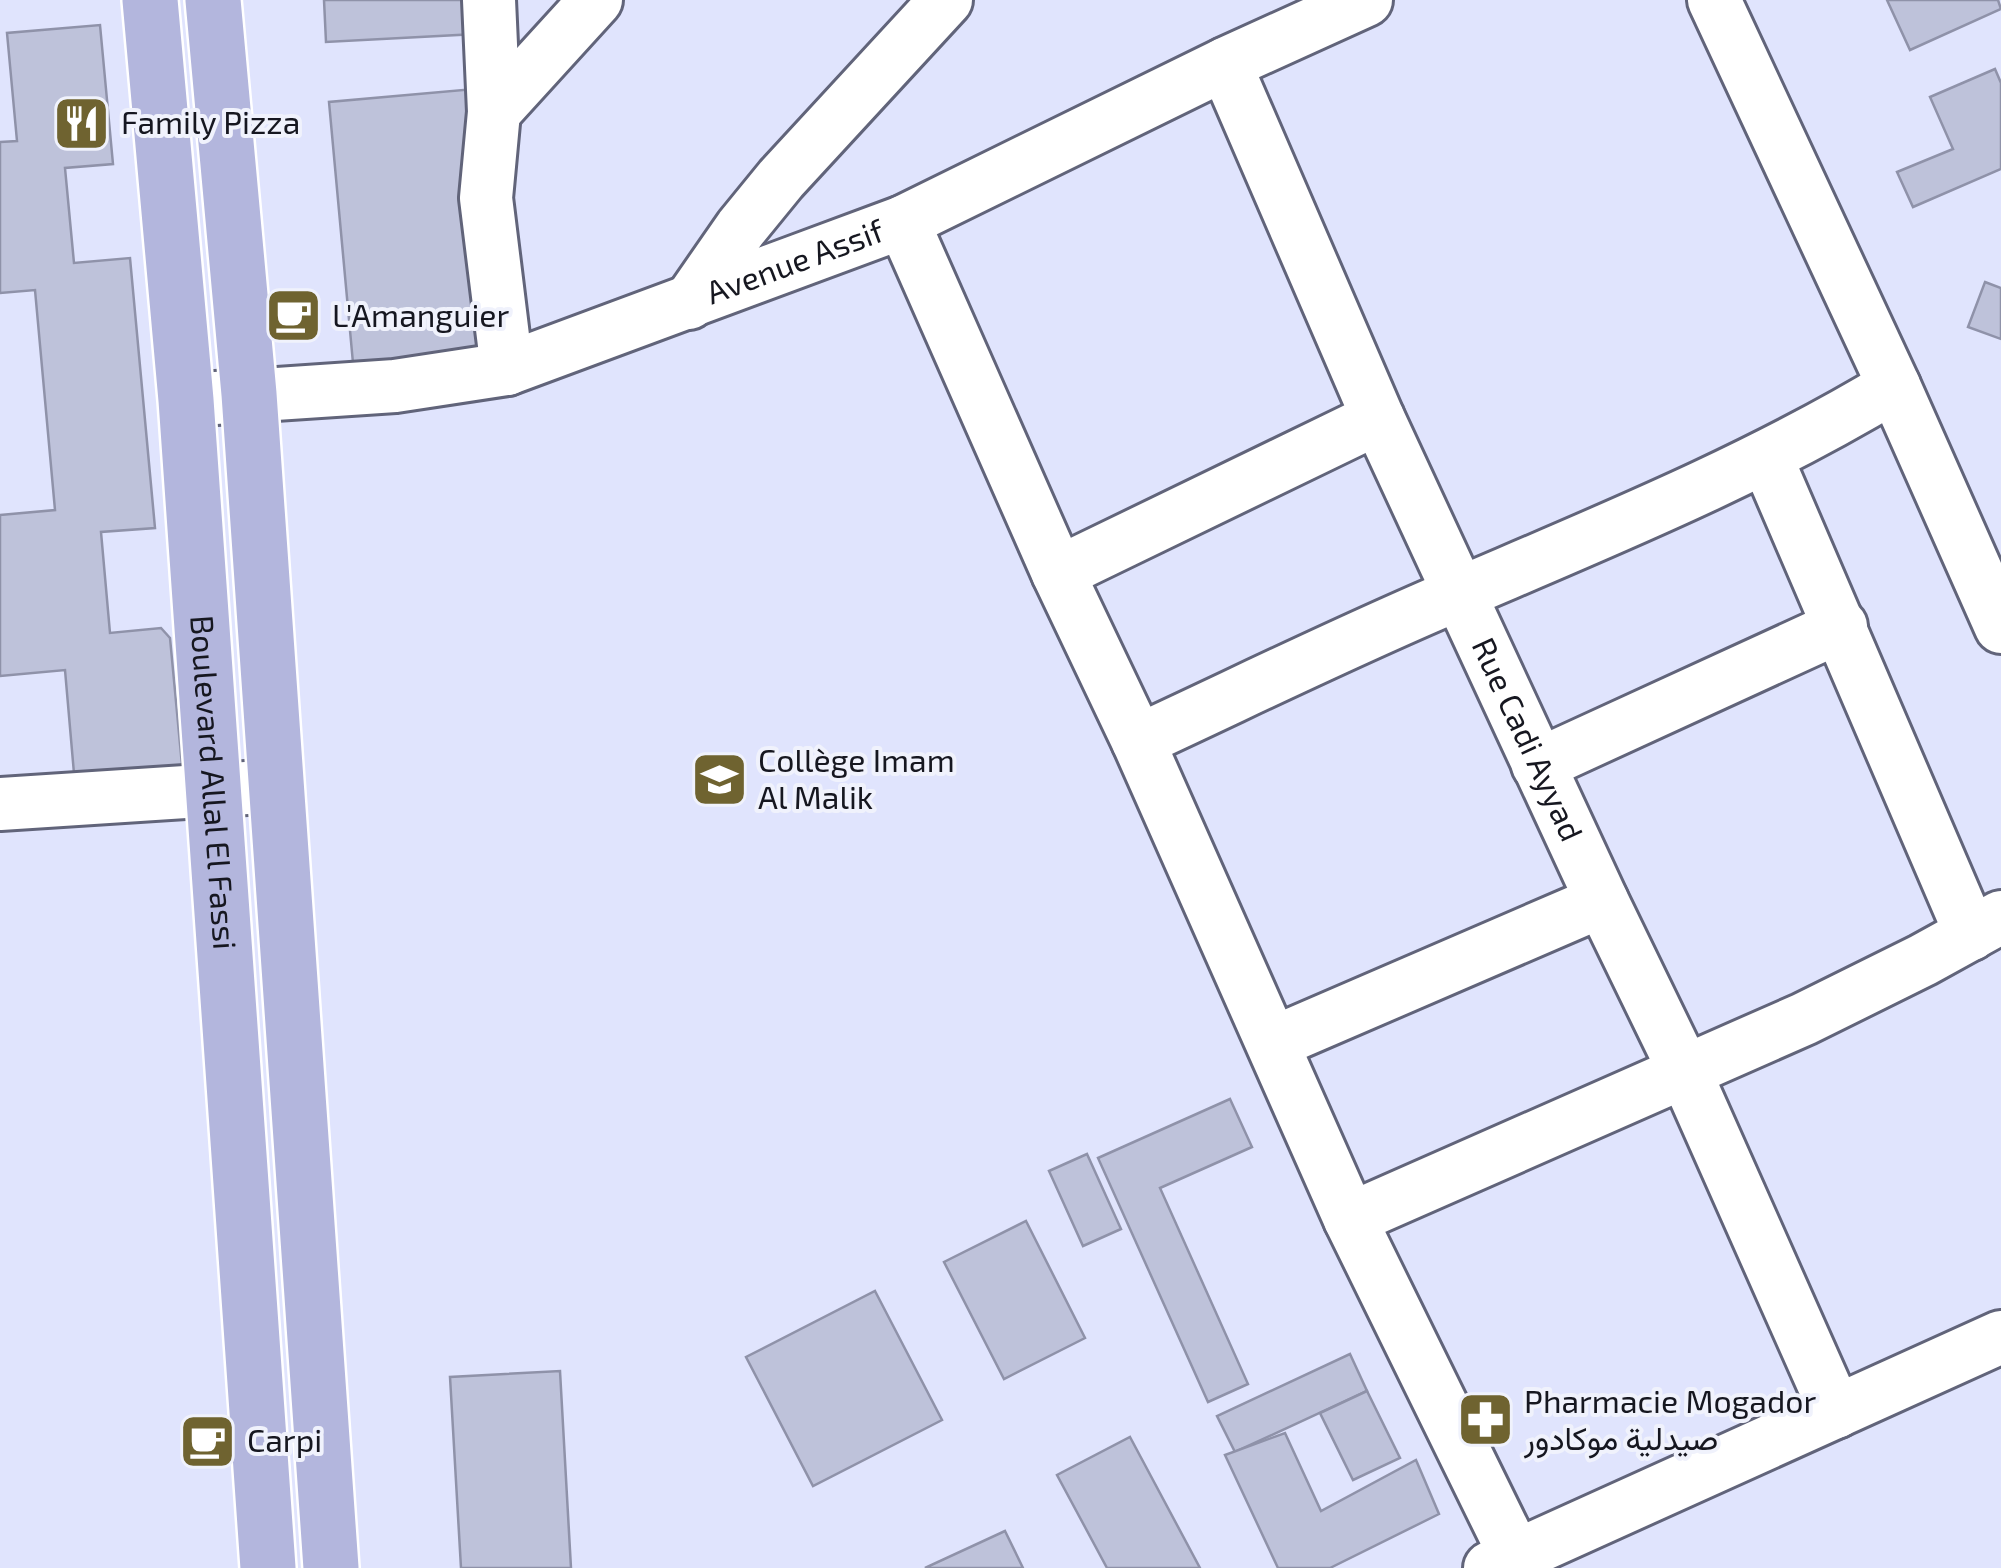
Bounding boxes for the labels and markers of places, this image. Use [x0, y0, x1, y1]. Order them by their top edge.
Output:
restaurant icon: Family Pizza [52, 93, 112, 153]
place label: Family Pizza [121, 102, 300, 140]
cafe icon: L'Amanguier [263, 286, 323, 346]
place label: L'Amanguier [332, 295, 510, 333]
place label: Collège Imam Al Malik [758, 740, 955, 815]
school or university icon: Collège Imam Al Malik [689, 749, 749, 809]
place label: Pharmacie Mogador صيدلية موكادور [1523, 1381, 1816, 1459]
pharmacy icon: Pharmacie Mogador صيدلية موكادور [1455, 1390, 1515, 1450]
cafe icon: Carpi [178, 1411, 238, 1471]
place label: Carpi [247, 1420, 322, 1458]

